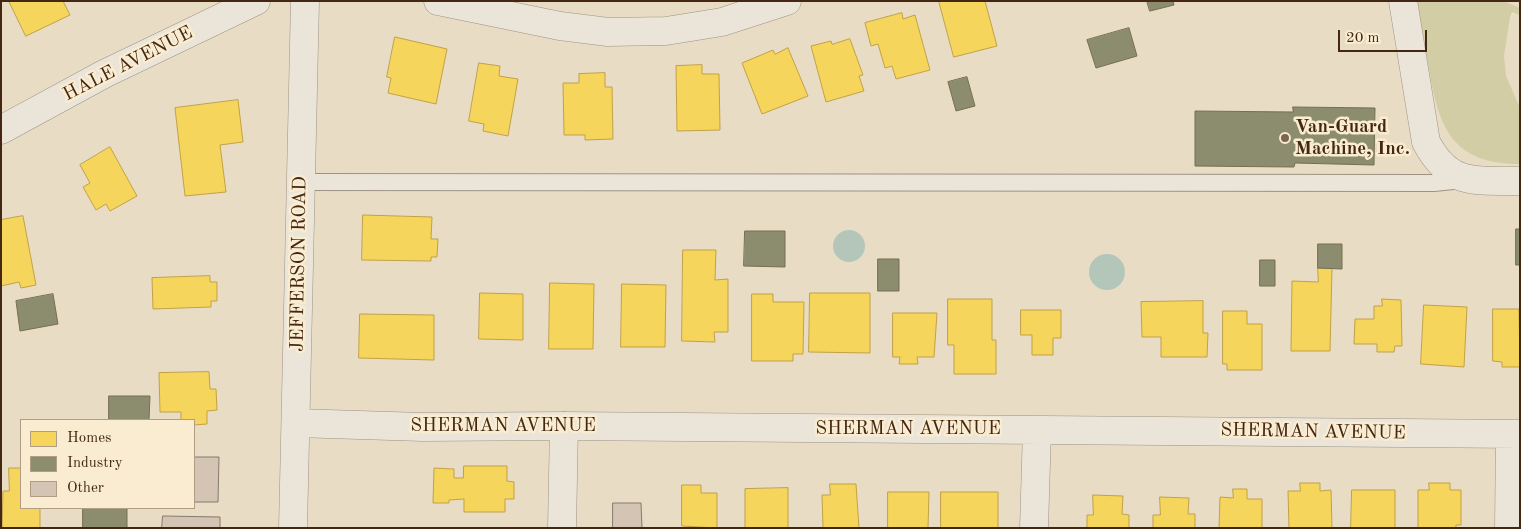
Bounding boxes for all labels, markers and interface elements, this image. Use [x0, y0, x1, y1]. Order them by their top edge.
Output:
scale bar [1341, 20, 1430, 52]
street label: HALE AVENUE [59, 22, 197, 106]
text: 20 m [1346, 31, 1380, 46]
place label: Van-Guard Machine, Inc. [1295, 116, 1410, 160]
marker: Van-Guard Machine, Inc. [1279, 132, 1291, 144]
street label: JEFFERSON ROAD [286, 176, 312, 352]
street label: SHERMAN AVENUE [410, 415, 596, 437]
street label: SHERMAN AVENUE [815, 418, 1001, 440]
legend [20, 419, 195, 509]
street label: SHERMAN AVENUE [1220, 419, 1406, 445]
text: Homes [67, 431, 112, 446]
text: Industry [67, 456, 123, 471]
text: Other [67, 481, 104, 496]

